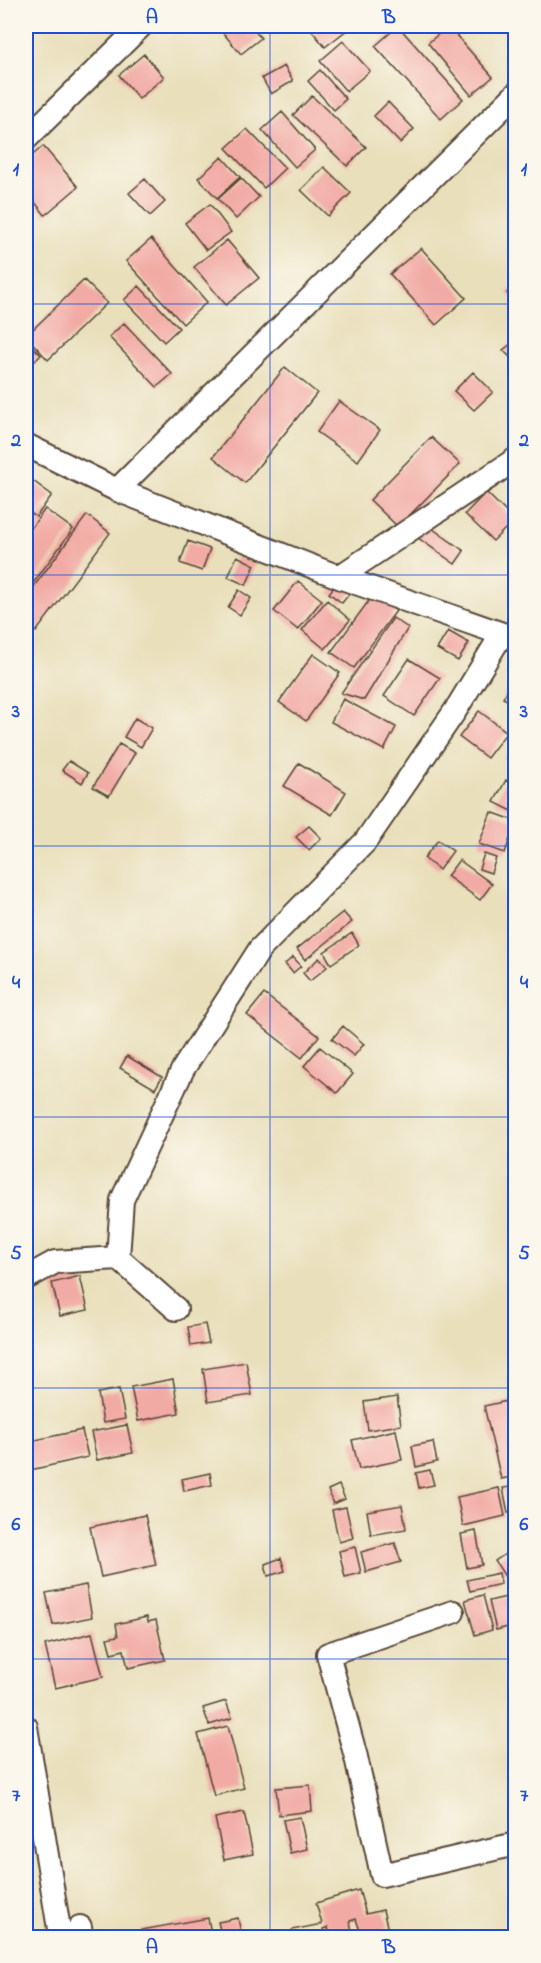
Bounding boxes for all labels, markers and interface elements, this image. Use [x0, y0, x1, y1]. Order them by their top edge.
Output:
text: A [146, 4, 158, 33]
text: B [381, 4, 396, 33]
text: 1 [13, 156, 20, 185]
text: 1 [521, 156, 528, 185]
text: 2 [10, 427, 21, 456]
text: 2 [518, 427, 529, 456]
text: 3 [11, 698, 20, 727]
text: 3 [519, 698, 528, 727]
text: 4 [12, 969, 21, 998]
text: 4 [520, 969, 529, 998]
text: 5 [10, 1240, 22, 1269]
text: 5 [518, 1240, 530, 1269]
text: 6 [12, 1511, 21, 1540]
text: 6 [520, 1511, 529, 1540]
text: 7 [12, 1782, 21, 1811]
text: 7 [520, 1782, 529, 1811]
text: A [146, 1934, 158, 1963]
text: B [381, 1934, 396, 1963]

